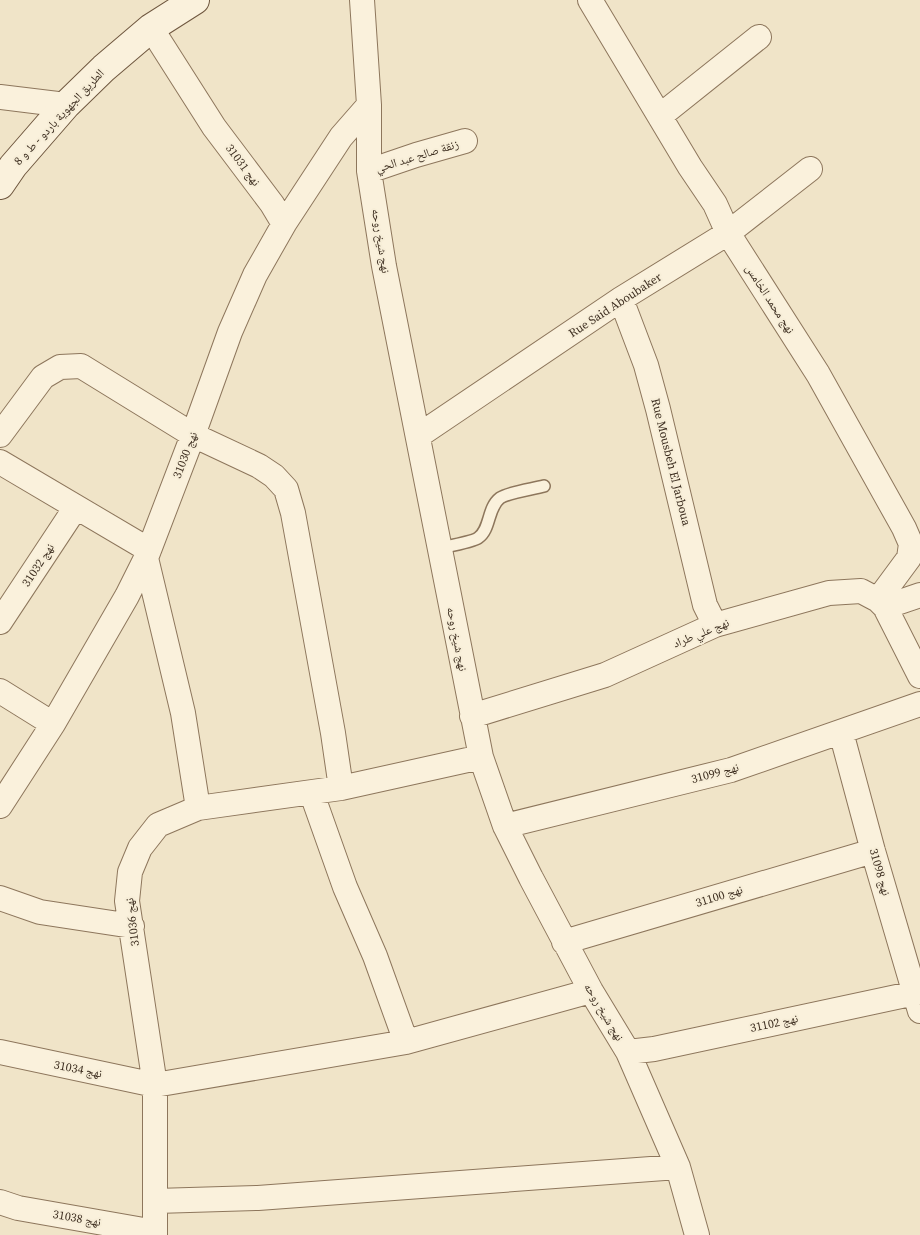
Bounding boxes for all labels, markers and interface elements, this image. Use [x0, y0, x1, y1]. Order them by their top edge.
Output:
street label: الطريق الجهوية باردو - ط و 8 [10, 65, 108, 168]
street label: زنقة صالح عبد الحي [373, 136, 462, 178]
street label: نهج 31031 [222, 141, 264, 189]
street label: نهج شيخ روحه [368, 208, 394, 274]
street label: نهج محمد الخامس [742, 261, 798, 337]
street label: Rue Said Aboubaker [565, 269, 665, 341]
street label: Rue Mousbeh El Jarboua [647, 397, 695, 528]
street label: نهج 31030 [169, 429, 201, 481]
street label: نهج 31032 [18, 540, 58, 590]
street label: نهج شيخ روحه [443, 606, 471, 672]
street label: نهج علي طراد [671, 614, 732, 653]
street label: نهج 31099 [689, 759, 741, 787]
street label: نهج 31098 [866, 846, 894, 898]
street label: نهج 31100 [693, 881, 745, 911]
street label: نهج 31036 [121, 897, 143, 947]
street label: نهج شيخ روحه [580, 980, 628, 1044]
street label: نهج 31102 [749, 1010, 799, 1036]
street label: نهج 31034 [53, 1057, 103, 1081]
street label: نهج 31038 [52, 1206, 102, 1230]

